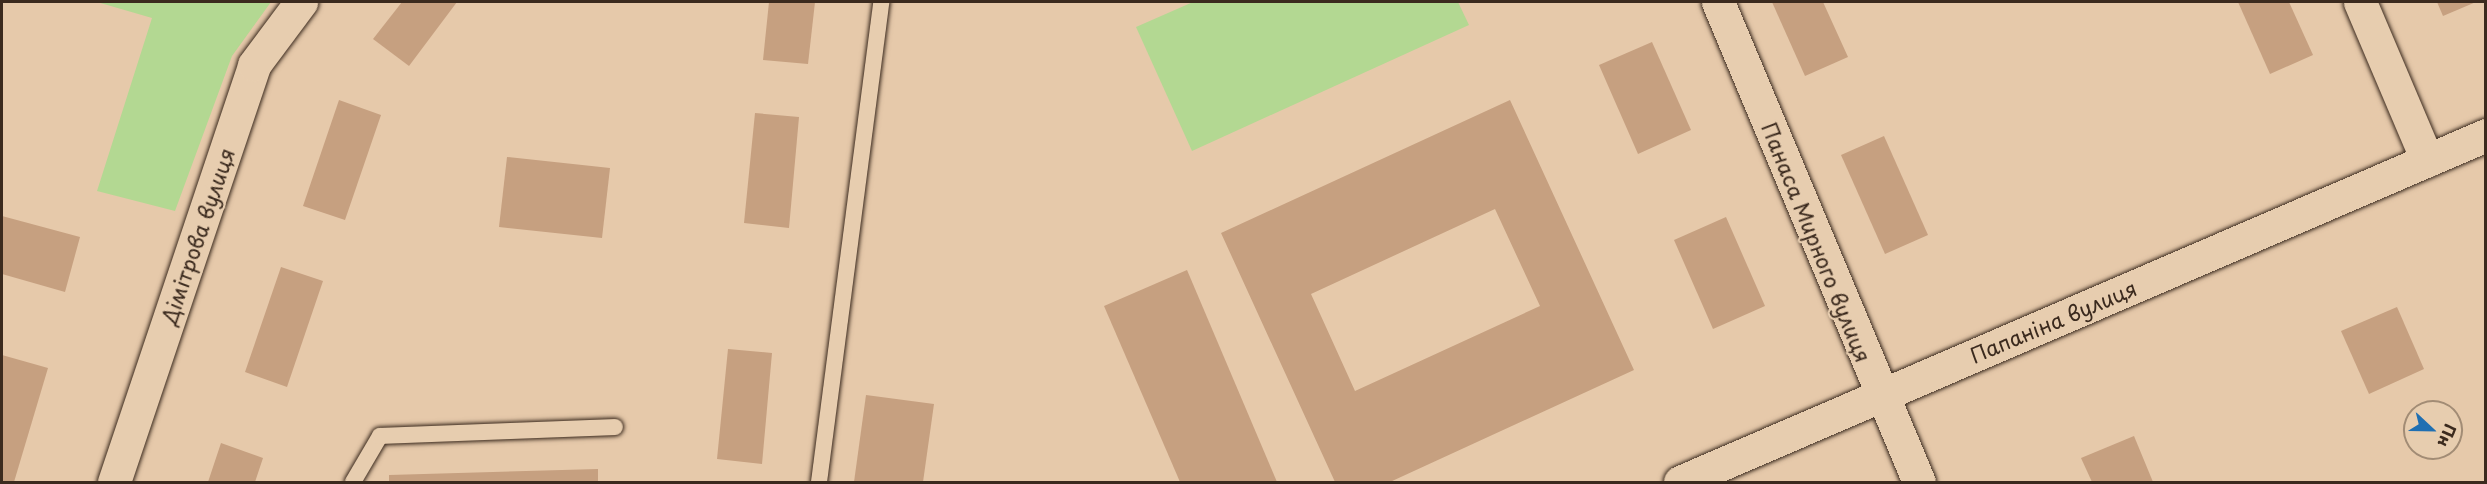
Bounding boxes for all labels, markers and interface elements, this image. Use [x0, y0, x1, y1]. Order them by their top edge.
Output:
street label: Панаса Мирного вулиця [1757, 118, 1877, 366]
street label: Дімітрова вулиця [155, 144, 239, 328]
street label: Папаніна вулиця [1966, 274, 2140, 368]
north arrow [2403, 400, 2463, 460]
text: Пн [2432, 421, 2463, 451]

